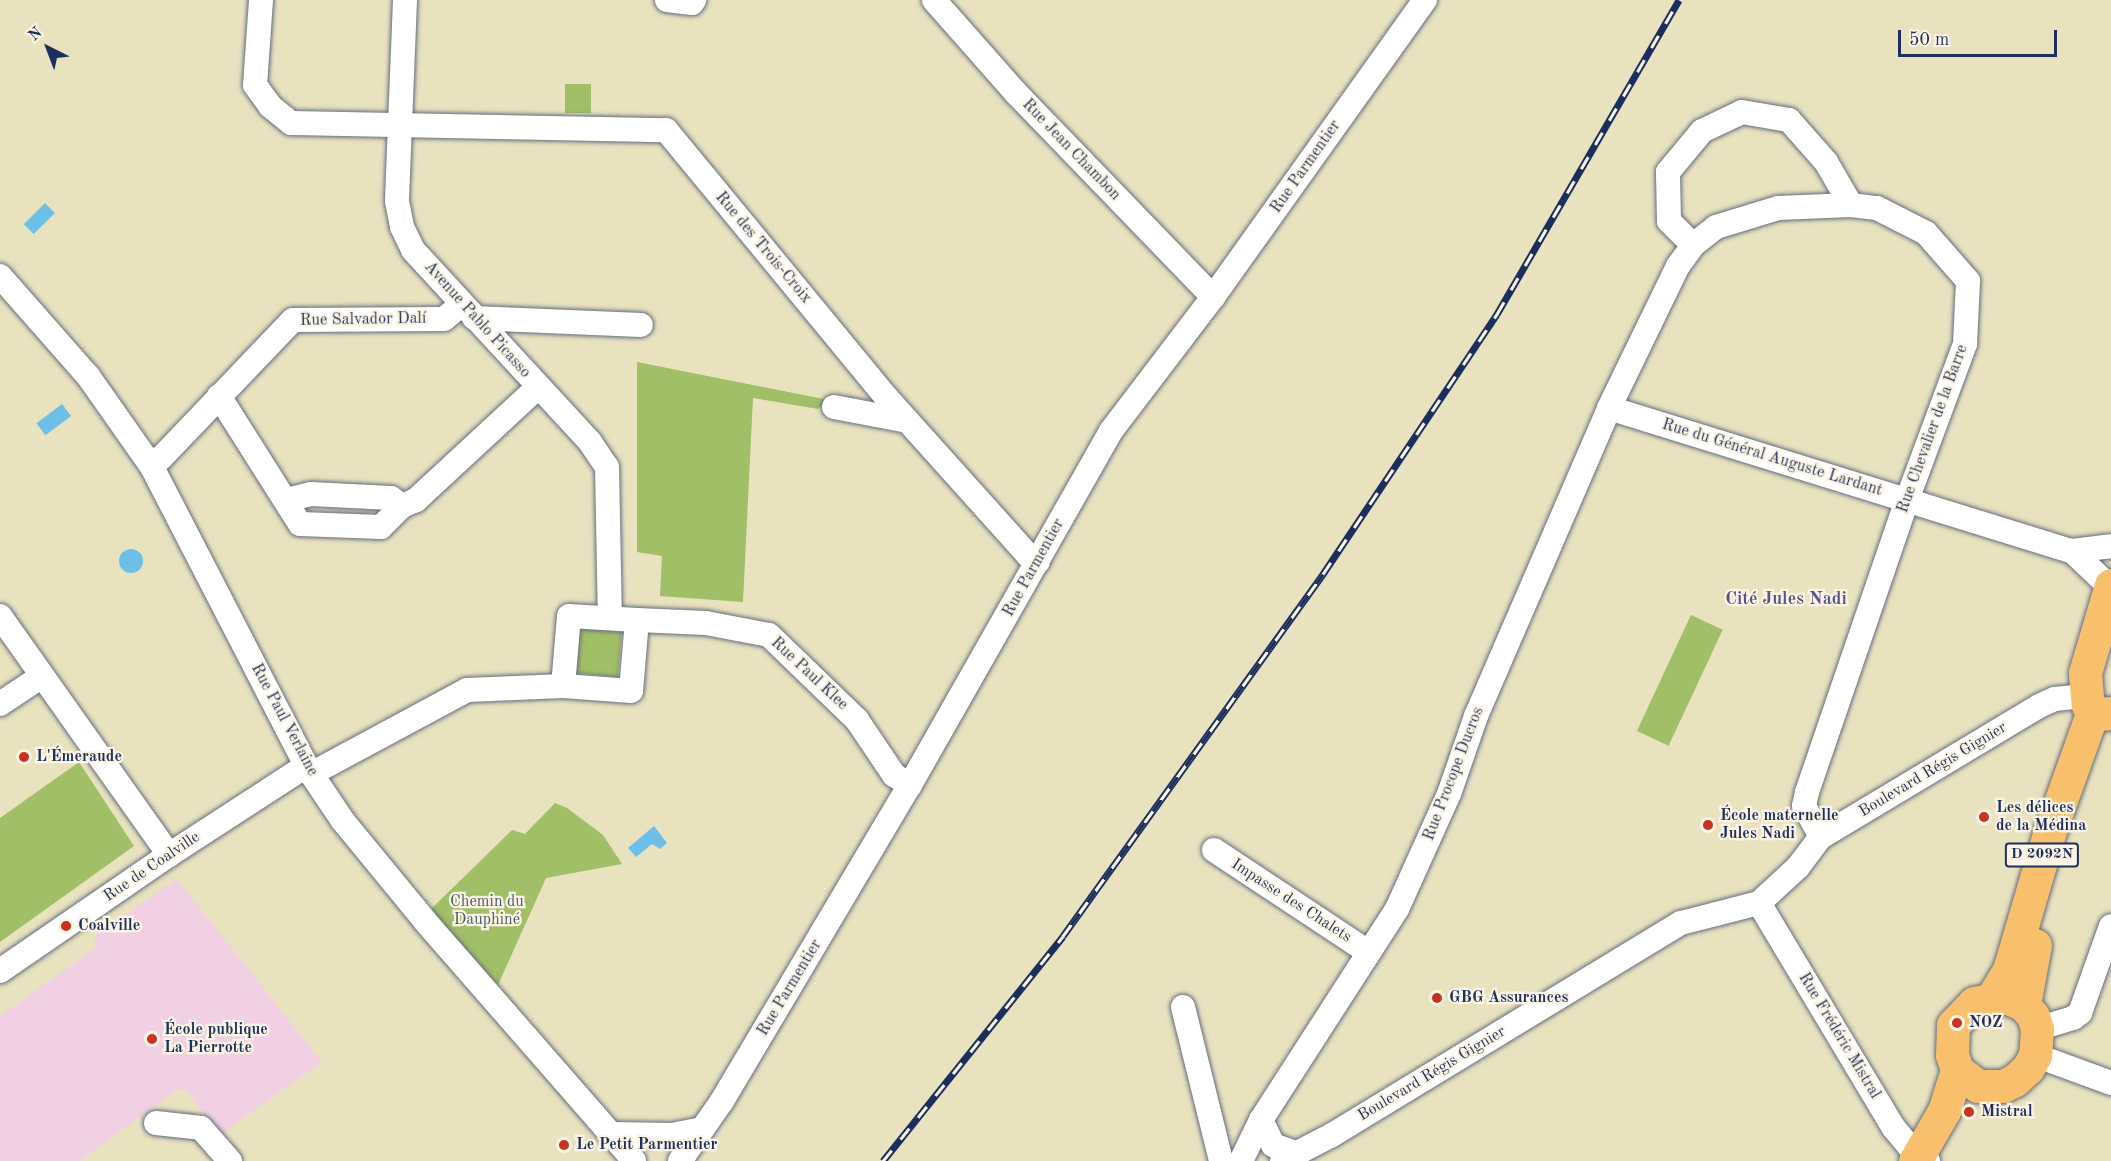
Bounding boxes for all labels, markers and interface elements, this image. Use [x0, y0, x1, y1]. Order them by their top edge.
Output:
north arrow [18, 18, 78, 78]
scale bar [1901, 18, 2060, 56]
text: N [26, 25, 46, 45]
text: 50 m [1909, 31, 1949, 49]
street label: Rue Jean Chambon [1018, 95, 1124, 205]
street label: Rue Parmentier [1267, 117, 1345, 217]
street label: Rue des Trois-Croix [711, 188, 815, 308]
street label: Avenue Pablo Picasso [420, 258, 534, 382]
street label: Rue Salvador Dalí [300, 309, 426, 331]
street label: Rue Chevalier de la Barre [1894, 342, 1972, 516]
street label: Rue du Général Auguste Lardant [1660, 415, 1884, 501]
street label: Rue Parmentier [999, 516, 1069, 620]
district label: Cité Jules Nadi [1725, 588, 1847, 610]
street label: Rue Paul Klee [766, 633, 852, 715]
street label: Rue Paul Verlaine [246, 661, 322, 779]
street label: Rue Procope Ducros [1420, 704, 1488, 844]
street label: Boulevard Régis Gignier [1856, 718, 2010, 822]
place label: L'Émeraude [36, 747, 122, 767]
marker: L'Émeraude [17, 750, 31, 764]
place label: Les délices de la Médina [1996, 798, 2086, 836]
place label: École maternelle Jules Nadi [1720, 806, 1839, 844]
marker: Les délices de la Médina [1977, 810, 1991, 824]
marker: École maternelle Jules Nadi [1701, 818, 1715, 832]
street label: Rue de Coalville [100, 828, 204, 906]
road number: D 2092N [2004, 843, 2080, 867]
street label: Impasse des Chalets [1227, 855, 1355, 947]
park label: Chemin du Dauphiné [450, 892, 524, 930]
place label: Coalville [78, 916, 140, 936]
marker: Coalville [59, 919, 73, 933]
street label: Rue Parmentier [754, 936, 826, 1040]
street label: Rue Frédéric Mistral [1794, 969, 1884, 1103]
place label: GBG Assurances [1449, 988, 1568, 1008]
marker: GBG Assurances [1430, 991, 1444, 1005]
place label: NOZ [1969, 1013, 2002, 1033]
marker: NOZ [1950, 1016, 1964, 1030]
place label: École publique La Pierrotte [164, 1020, 268, 1058]
street label: Boulevard Régis Gignier [1355, 1022, 1509, 1126]
marker: École publique La Pierrotte [145, 1032, 159, 1046]
place label: Mistral [1981, 1102, 2033, 1122]
marker: Mistral [1962, 1105, 1976, 1119]
place label: Le Petit Parmentier [576, 1135, 717, 1155]
marker: Le Petit Parmentier [557, 1138, 571, 1152]

